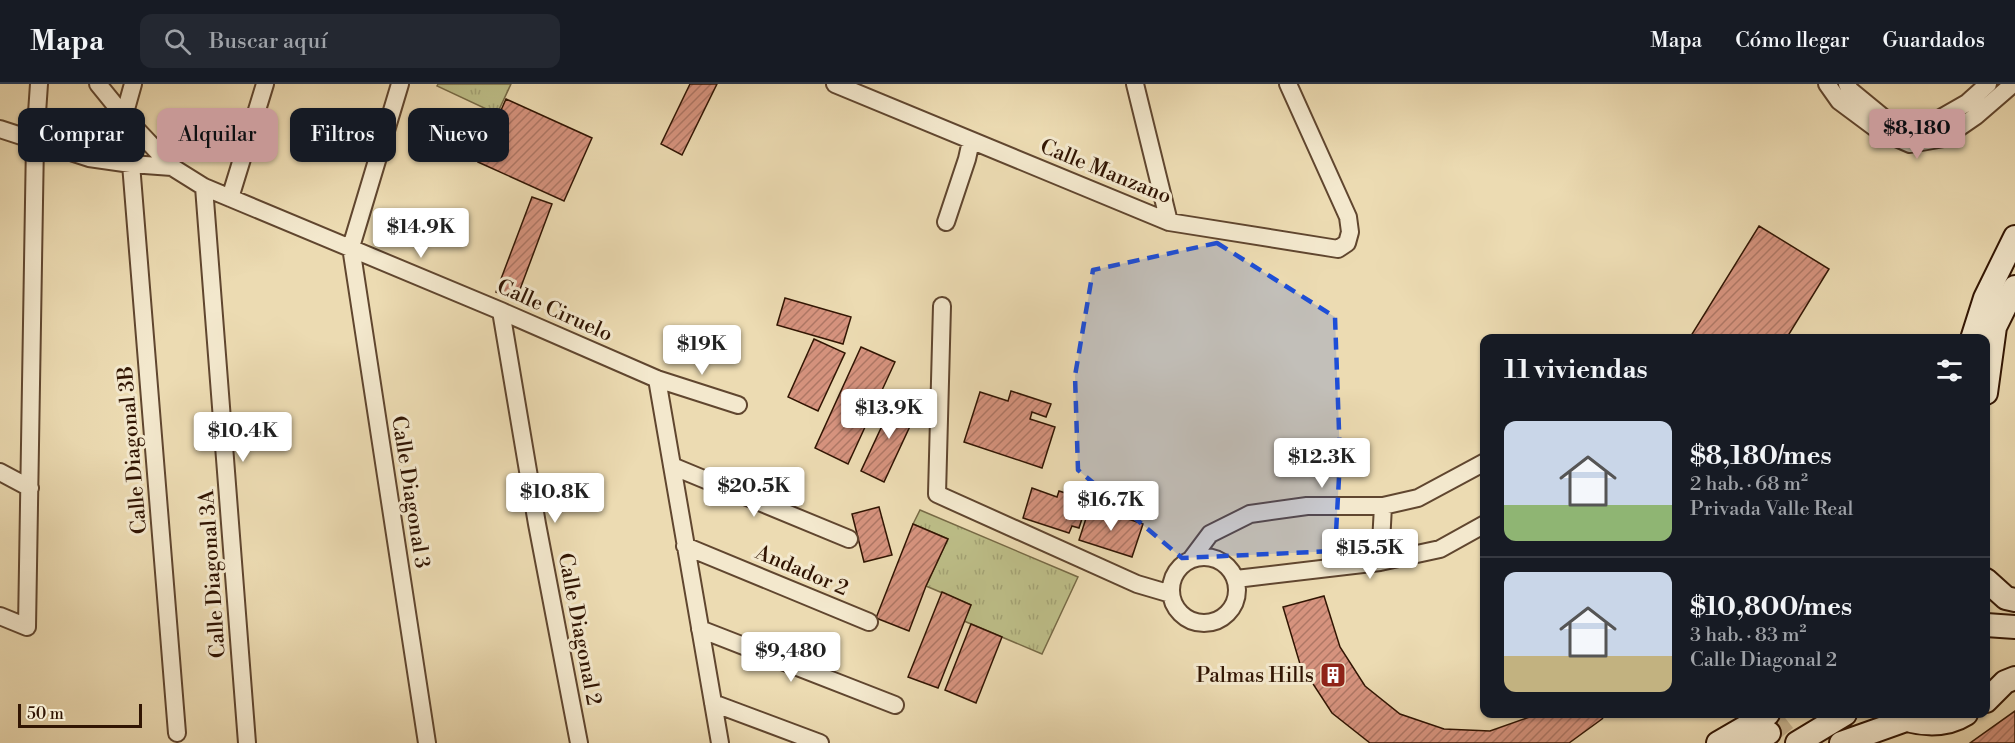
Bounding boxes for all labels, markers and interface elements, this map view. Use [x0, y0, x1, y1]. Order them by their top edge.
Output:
search box [140, 14, 560, 68]
text: Mapa [30, 24, 104, 59]
icon: search [161, 25, 194, 58]
text: Buscar aquí [209, 28, 328, 55]
text: Mapa [1650, 28, 1702, 54]
text: Cómo llegar [1735, 28, 1850, 54]
text: Guardados [1883, 28, 1985, 54]
chip: Comprar [18, 108, 145, 162]
chip: Alquilar [157, 108, 278, 162]
chip: Filtros [290, 108, 396, 162]
chip: Nuevo [408, 108, 509, 162]
pin: $8,180 [1868, 109, 1966, 160]
text: $8,180 [1883, 116, 1951, 141]
street label: Calle Manzano [1036, 134, 1175, 210]
pin: $14.9K [372, 208, 470, 259]
text: $14.9K [387, 215, 455, 240]
street label: Calle Ciruelo [493, 274, 617, 348]
pin: $19K [666, 325, 738, 376]
text: $19K [677, 332, 727, 357]
text: 11 viviendas [1504, 354, 1648, 386]
icon: filters [1933, 354, 1966, 387]
street label: Calle Diagonal 3B [113, 365, 153, 535]
pin: $13.9K [840, 389, 938, 440]
text: $13.9K [855, 396, 923, 421]
pin: $10.4K [194, 412, 292, 463]
street label: Calle Diagonal 3 [385, 414, 435, 570]
text: $10.4K [208, 419, 278, 444]
pin: $12.3K [1273, 438, 1371, 489]
text: $8,180/mes [1690, 440, 1832, 472]
text: $12.3K [1288, 445, 1356, 470]
icon: home [1552, 445, 1624, 517]
pin: $20.5K [705, 467, 803, 518]
text: 2 hab. · 68 m² [1690, 472, 1808, 497]
pin: $10.8K [506, 473, 604, 524]
text: $20.5K [717, 474, 791, 499]
text: $10.8K [520, 480, 590, 505]
pin: $16.7K [1062, 481, 1160, 532]
street label: Calle Diagonal 3A [194, 488, 232, 659]
text: $16.7K [1078, 488, 1144, 513]
text: Privada Valle Real [1690, 497, 1854, 522]
pin: $15.5K [1321, 529, 1419, 580]
text: $15.5K [1336, 536, 1404, 561]
street label: Andador 2 [750, 539, 852, 602]
street label: Calle Diagonal 2 [552, 551, 607, 708]
text: $10,800/mes [1690, 591, 1852, 623]
icon: home [1552, 596, 1624, 668]
text: 3 hab. · 83 m² [1690, 623, 1807, 648]
pin: $9,480 [742, 632, 840, 683]
text: $9,480 [755, 639, 827, 664]
text: Calle Diagonal 2 [1690, 648, 1837, 673]
building icon: Palmas Hills [1318, 660, 1348, 690]
place label: Palmas Hills [1196, 663, 1314, 689]
scale bar [18, 701, 142, 728]
text: 50 m [27, 704, 64, 724]

